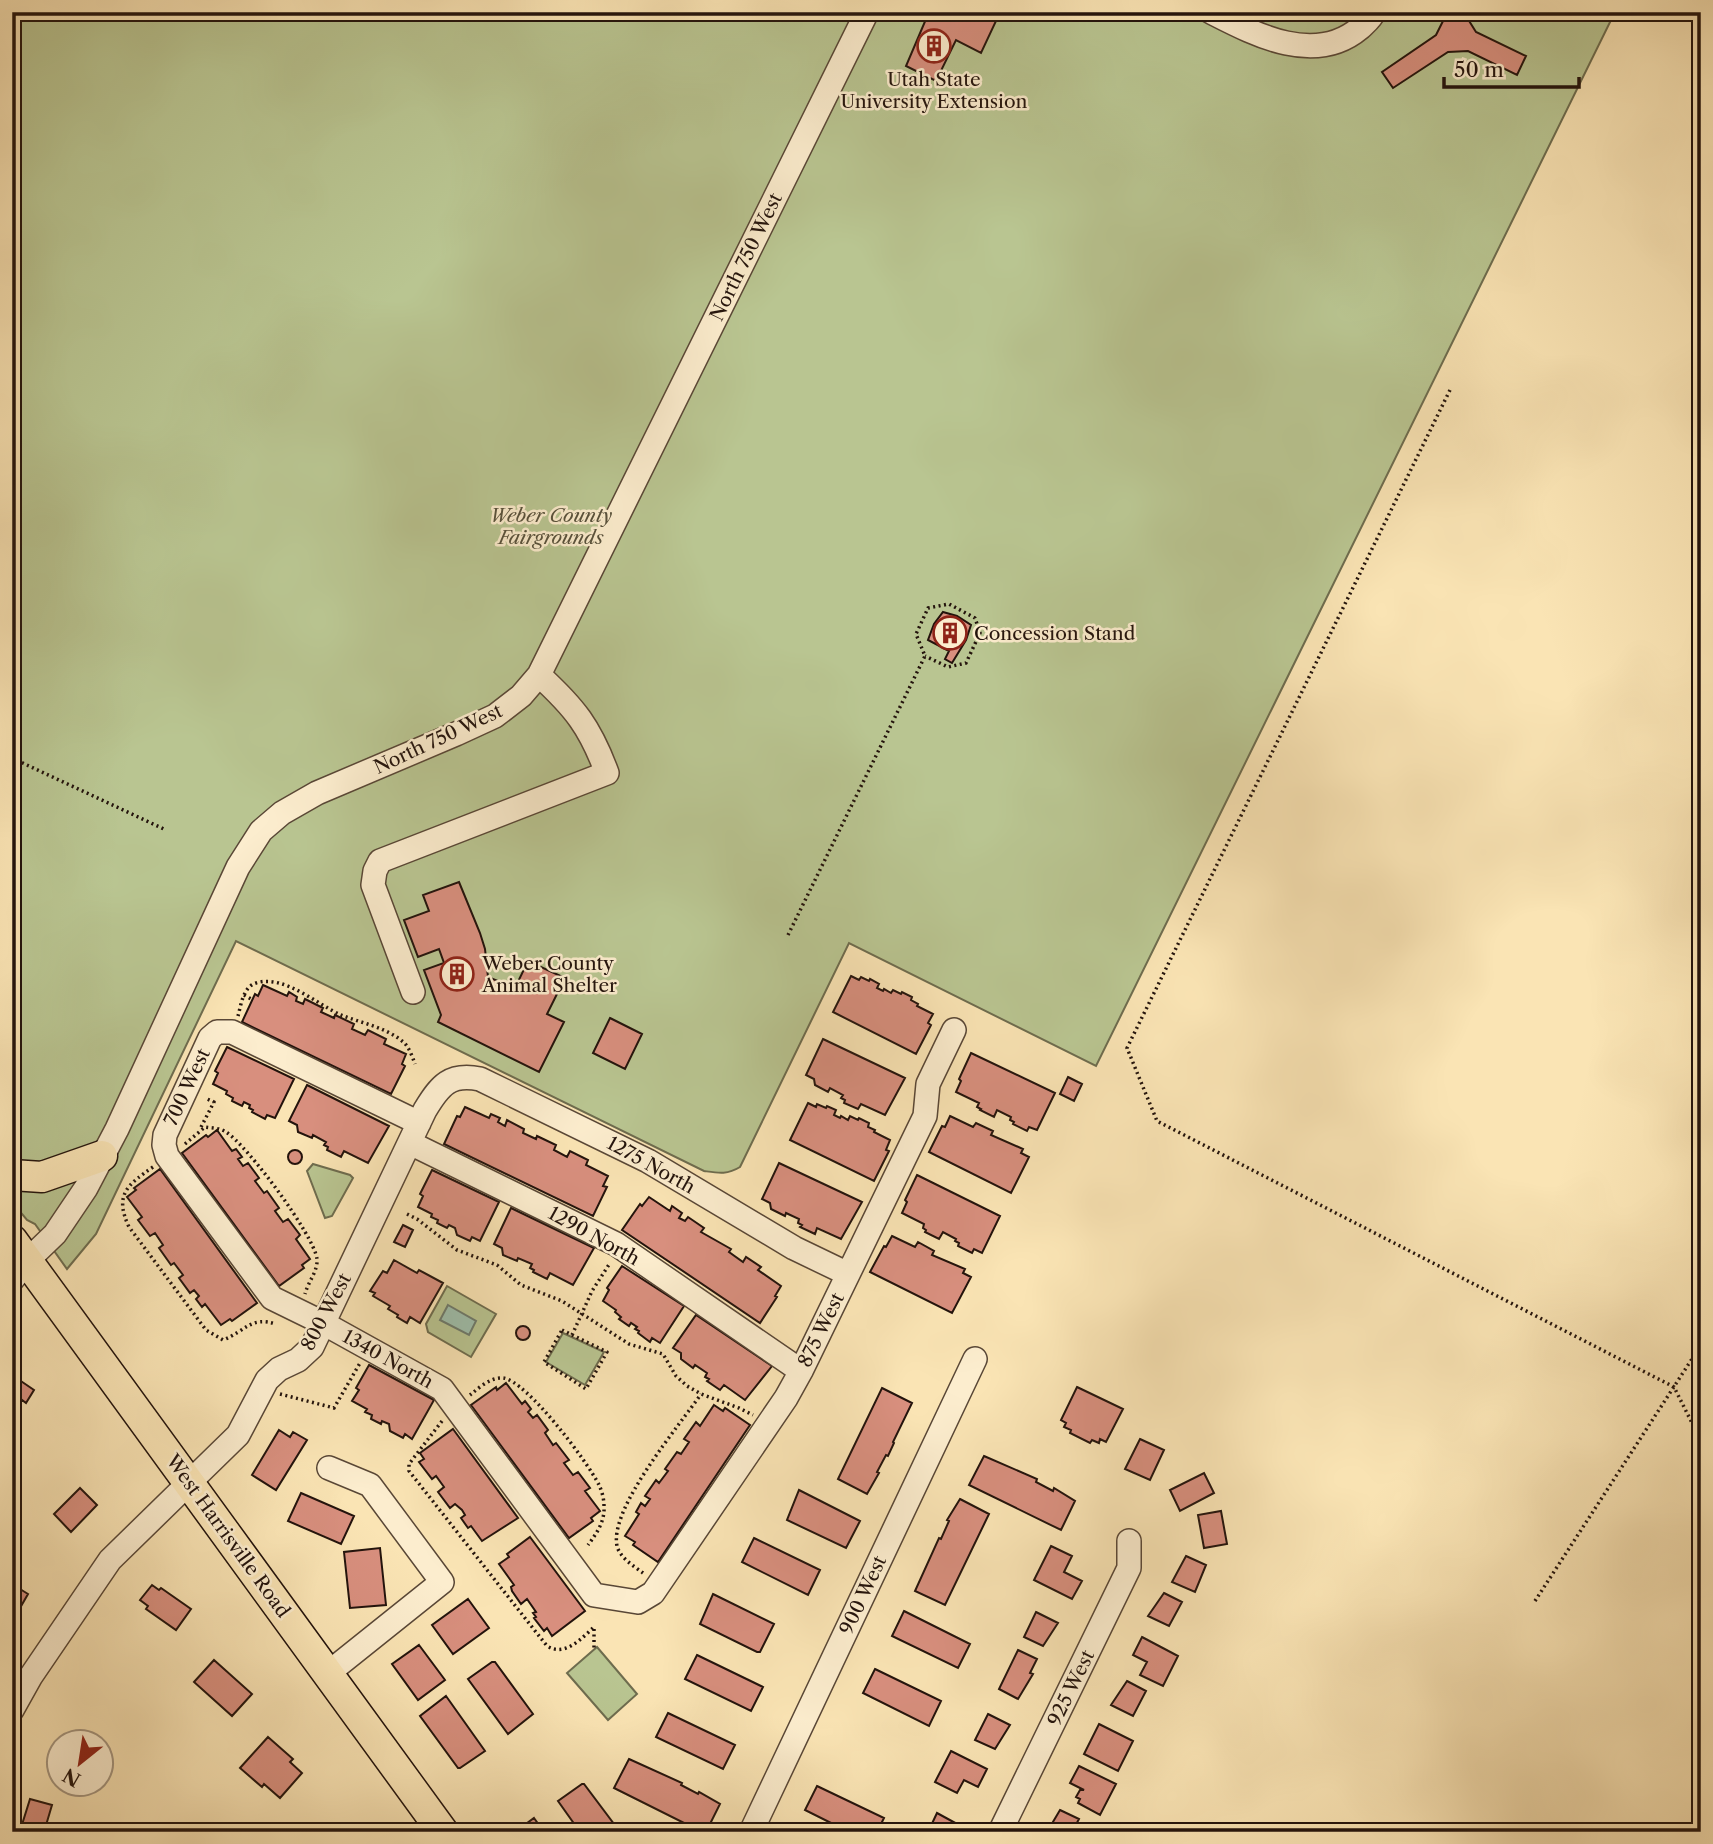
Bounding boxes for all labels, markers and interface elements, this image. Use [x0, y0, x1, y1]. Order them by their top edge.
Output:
building icon: Utah State University Extension [915, 27, 953, 65]
scale bar [1444, 46, 1578, 90]
text: 50 m [1454, 57, 1504, 82]
place label: Utah State University Extension [841, 68, 1028, 113]
street label: North 750 West [705, 189, 787, 325]
park label: Weber County Fairgrounds [490, 504, 613, 549]
building icon: Concession Stand [931, 614, 969, 652]
place label: Concession Stand [974, 622, 1136, 645]
street label: North 750 West [370, 699, 506, 779]
place label: Weber County Animal Shelter [481, 952, 617, 997]
building icon: Weber County Animal Shelter [438, 955, 476, 993]
street label: 700 West [159, 1044, 215, 1129]
street label: 1275 North [603, 1131, 699, 1199]
street label: 1290 North [544, 1202, 644, 1271]
street label: 800 West [296, 1269, 356, 1355]
street label: 875 West [793, 1289, 849, 1371]
street label: 1340 North [339, 1325, 437, 1393]
street label: West Harrisville Road [161, 1449, 295, 1622]
street label: 900 West [835, 1552, 891, 1638]
street label: 925 West [1043, 1646, 1099, 1730]
north arrow [46, 1728, 116, 1798]
text: N [59, 1763, 85, 1791]

